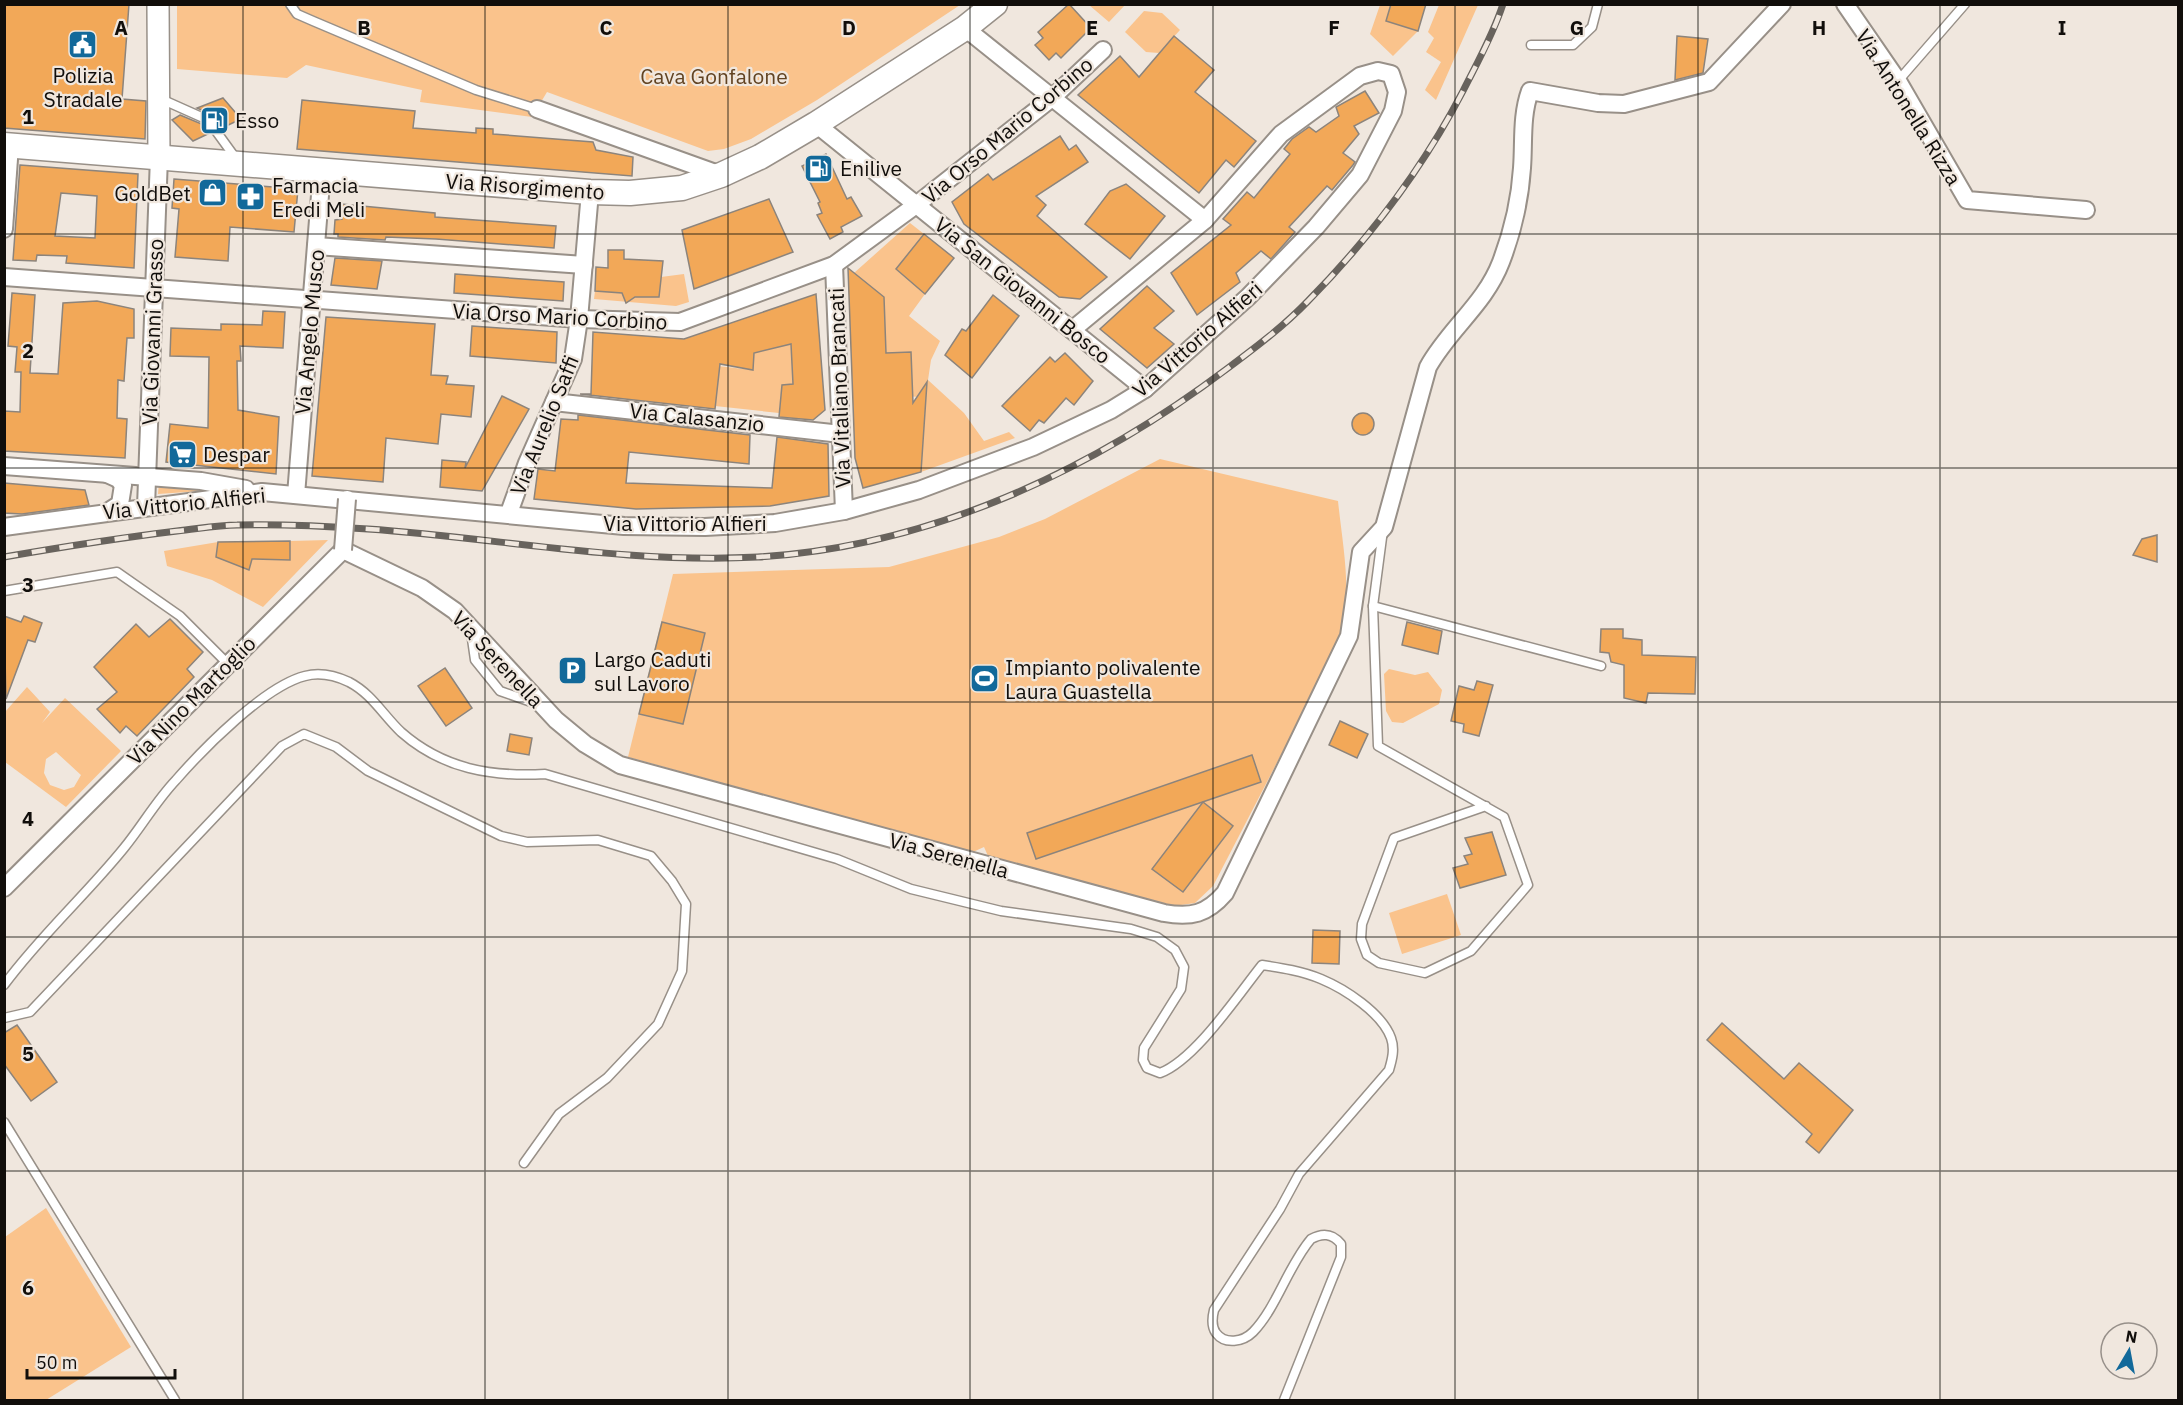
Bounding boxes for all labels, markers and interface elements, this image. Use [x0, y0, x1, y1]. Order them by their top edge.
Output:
text: A [114, 14, 128, 41]
text: B [357, 14, 371, 41]
text: C [599, 14, 613, 41]
text: D [842, 14, 856, 41]
text: E [1086, 14, 1098, 41]
text: F [1328, 14, 1340, 41]
text: G [1570, 14, 1584, 41]
text: H [1812, 14, 1826, 41]
text: I [2058, 14, 2066, 41]
street label: Via Antonella Rizza [1850, 24, 1968, 190]
public building icon: Polizia Stradale [67, 28, 99, 60]
street label: Via Orso Mario Corbino [916, 50, 1098, 210]
place label: Polizia Stradale [43, 61, 123, 113]
park label: Cava Gonfalone [640, 62, 788, 90]
text: 1 [22, 103, 34, 130]
fuel station icon: Esso [198, 104, 230, 136]
place label: Esso [235, 106, 279, 134]
fuel station icon: Enilive [803, 152, 835, 184]
place label: Enilive [840, 154, 902, 182]
street label: Via Risorgimento [445, 166, 605, 206]
place label: Farmacia Eredi Meli [272, 171, 365, 223]
shop icon: GoldBet [196, 177, 228, 209]
place label: GoldBet [114, 179, 191, 207]
pharmacy icon: Farmacia Eredi Meli [235, 181, 267, 213]
street label: Via San Giovanni Bosco [929, 210, 1117, 370]
street label: Via Giovanni Grasso [135, 238, 169, 426]
street label: Via Angelo Musco [288, 248, 330, 416]
street label: Via Vittorio Alfieri [1126, 275, 1268, 403]
street label: Via Vitaliano Brancati [822, 287, 856, 489]
street label: Via Orso Mario Corbino [452, 296, 668, 336]
text: 2 [22, 337, 34, 364]
street label: Via Aurelio Saffi [503, 351, 585, 499]
street label: Via Calasanzio [628, 396, 766, 438]
supermarket icon: Despar [166, 438, 198, 470]
place label: Despar [203, 440, 270, 468]
street label: Via Vittorio Alfieri [101, 481, 267, 525]
street label: Via Vittorio Alfieri [603, 509, 767, 537]
text: 3 [22, 571, 34, 598]
street label: Via Serenella [446, 604, 550, 714]
street label: Via Nino Martoglio [120, 629, 262, 771]
place label: Largo Caduti sul Lavoro [594, 645, 712, 697]
place label: Impianto polivalente Laura Guastella [1005, 653, 1201, 705]
parking icon: Largo Caduti sul Lavoro [557, 655, 589, 687]
sports icon: Impianto polivalente Laura Guastella [968, 663, 1000, 695]
text: 4 [22, 805, 34, 832]
street label: Via Serenella [886, 826, 1012, 884]
text: 5 [22, 1040, 34, 1067]
text: 6 [22, 1274, 34, 1301]
north arrow [2099, 1321, 2159, 1381]
text: N [2124, 1325, 2139, 1347]
scale bar [27, 1342, 176, 1380]
text: 50 m [36, 1351, 78, 1374]

